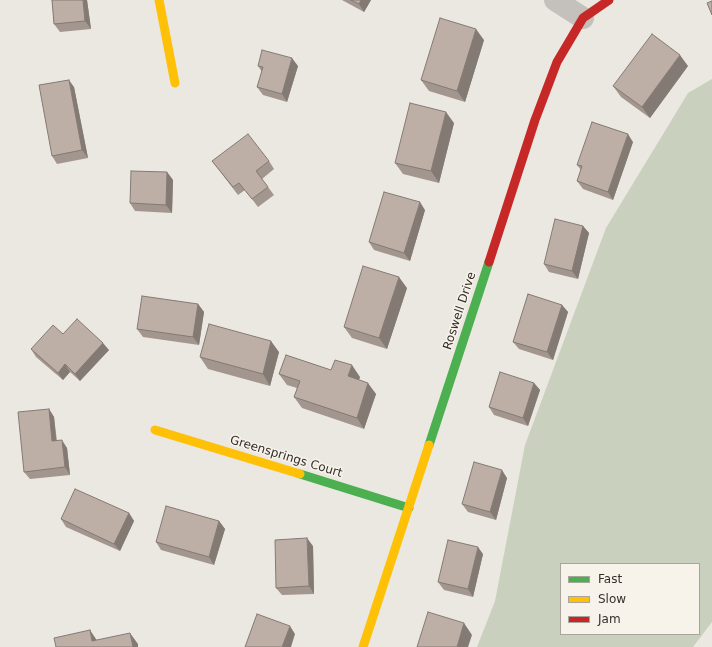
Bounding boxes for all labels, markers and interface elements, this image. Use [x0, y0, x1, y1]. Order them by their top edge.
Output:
street label: Roswell Drive [441, 270, 479, 352]
street label: Greensprings Court [228, 433, 344, 481]
legend [560, 563, 700, 635]
text: Fast [598, 572, 622, 586]
text: Slow [598, 592, 626, 606]
text: Jam [598, 612, 621, 626]

